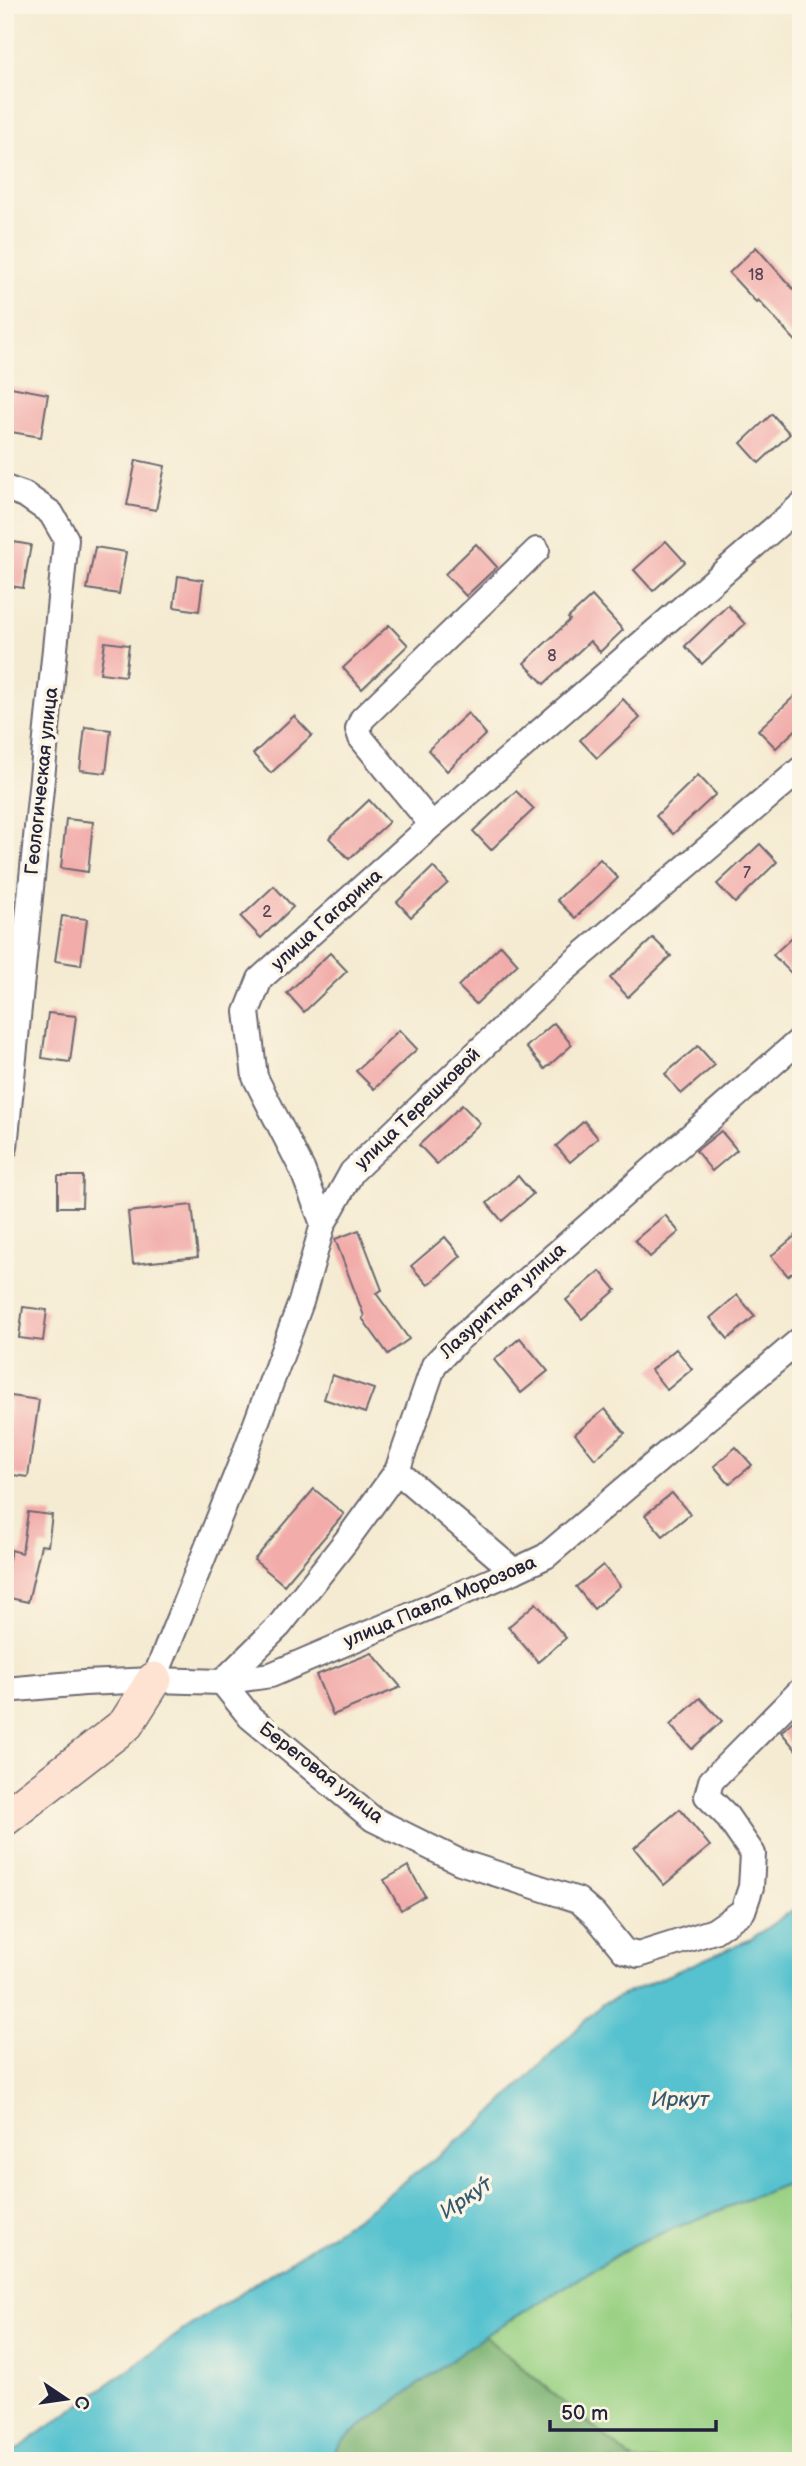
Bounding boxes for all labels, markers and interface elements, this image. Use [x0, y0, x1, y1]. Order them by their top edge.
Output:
house number: 18 [748, 266, 764, 285]
house number: 8 [547, 647, 557, 666]
street label: Геологическая улица [21, 686, 63, 876]
street label: улица Гагарина [267, 864, 387, 976]
house number: 7 [743, 864, 751, 883]
house number: 2 [262, 903, 272, 922]
street label: улица Терешковой [350, 1043, 486, 1175]
street label: Лазуритная улица [435, 1238, 571, 1364]
street label: улица Павла Морозова [340, 1551, 540, 1653]
street label: Береговая улица [254, 1717, 388, 1829]
water label: Иркут [651, 2087, 710, 2112]
water label: Ирку́т [435, 2171, 498, 2225]
north arrow [32, 2364, 102, 2434]
scale bar [550, 2389, 717, 2433]
text: С [68, 2393, 94, 2412]
text: 50 m [561, 2401, 608, 2426]

